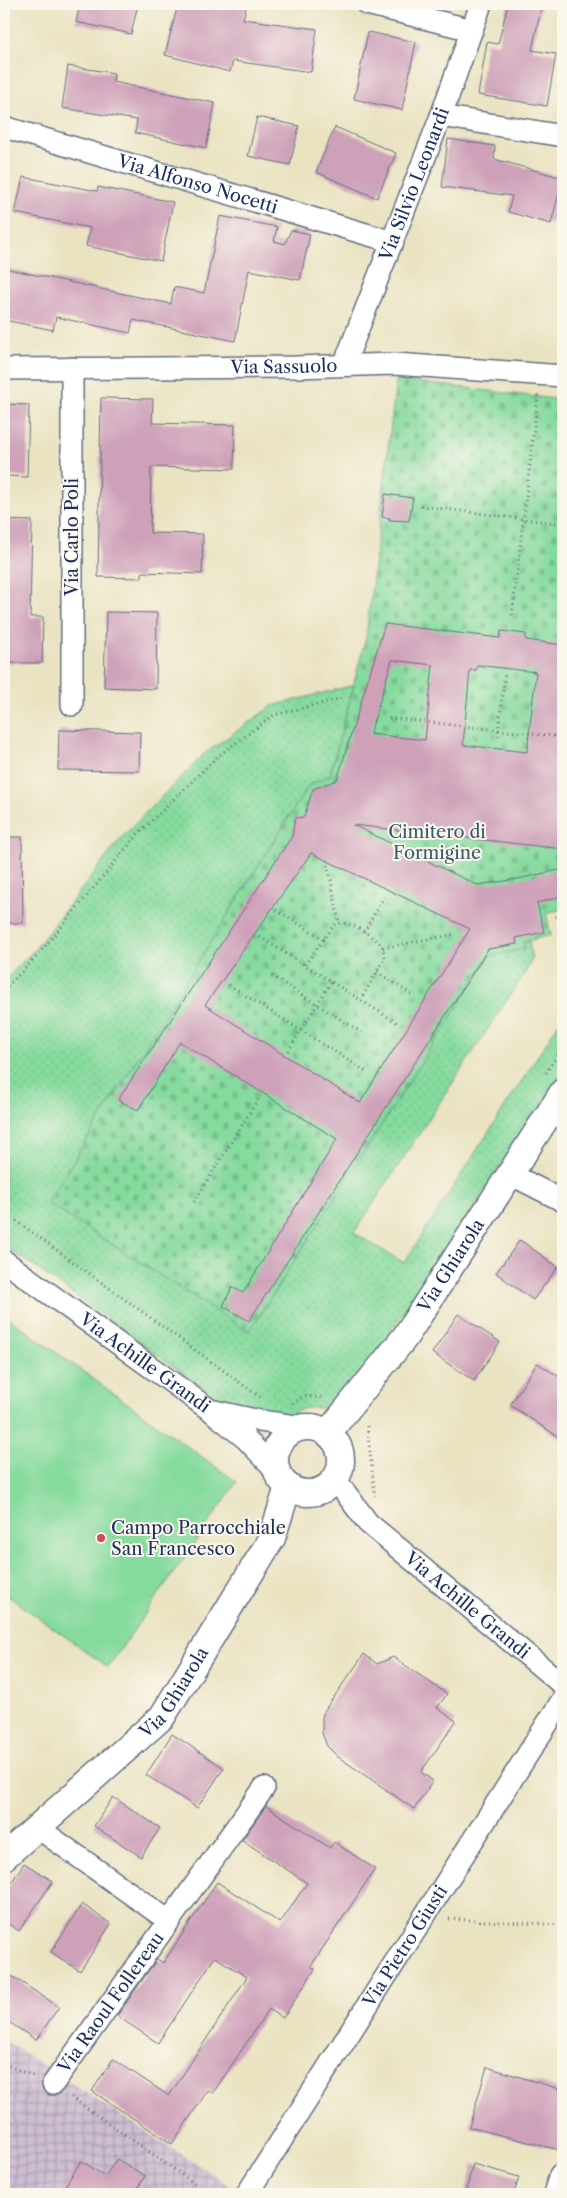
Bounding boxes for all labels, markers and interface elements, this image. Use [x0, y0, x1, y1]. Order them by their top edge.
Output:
street label: Via Silvio Leonardi [374, 104, 454, 265]
street label: Via Alfonso Nocetti [114, 150, 281, 218]
street label: Via Sassuolo [229, 355, 338, 378]
street label: Via Carlo Poli [61, 478, 83, 597]
park label: Cimitero di Formigine [388, 821, 486, 864]
street label: Via Ghiarola [412, 1214, 489, 1317]
street label: Via Achille Grandi [75, 1308, 215, 1418]
place label: Campo Parrocchiale San Francesco [111, 1517, 286, 1560]
marker: Campo Parrocchiale San Francesco [95, 1532, 107, 1544]
street label: Via Achille Grandi [399, 1546, 535, 1664]
street label: Via Ghiarola [134, 1642, 214, 1743]
street label: Via Pietro Giusti [358, 1881, 452, 2012]
street label: Via Raoul Follereau [53, 1928, 169, 2078]

